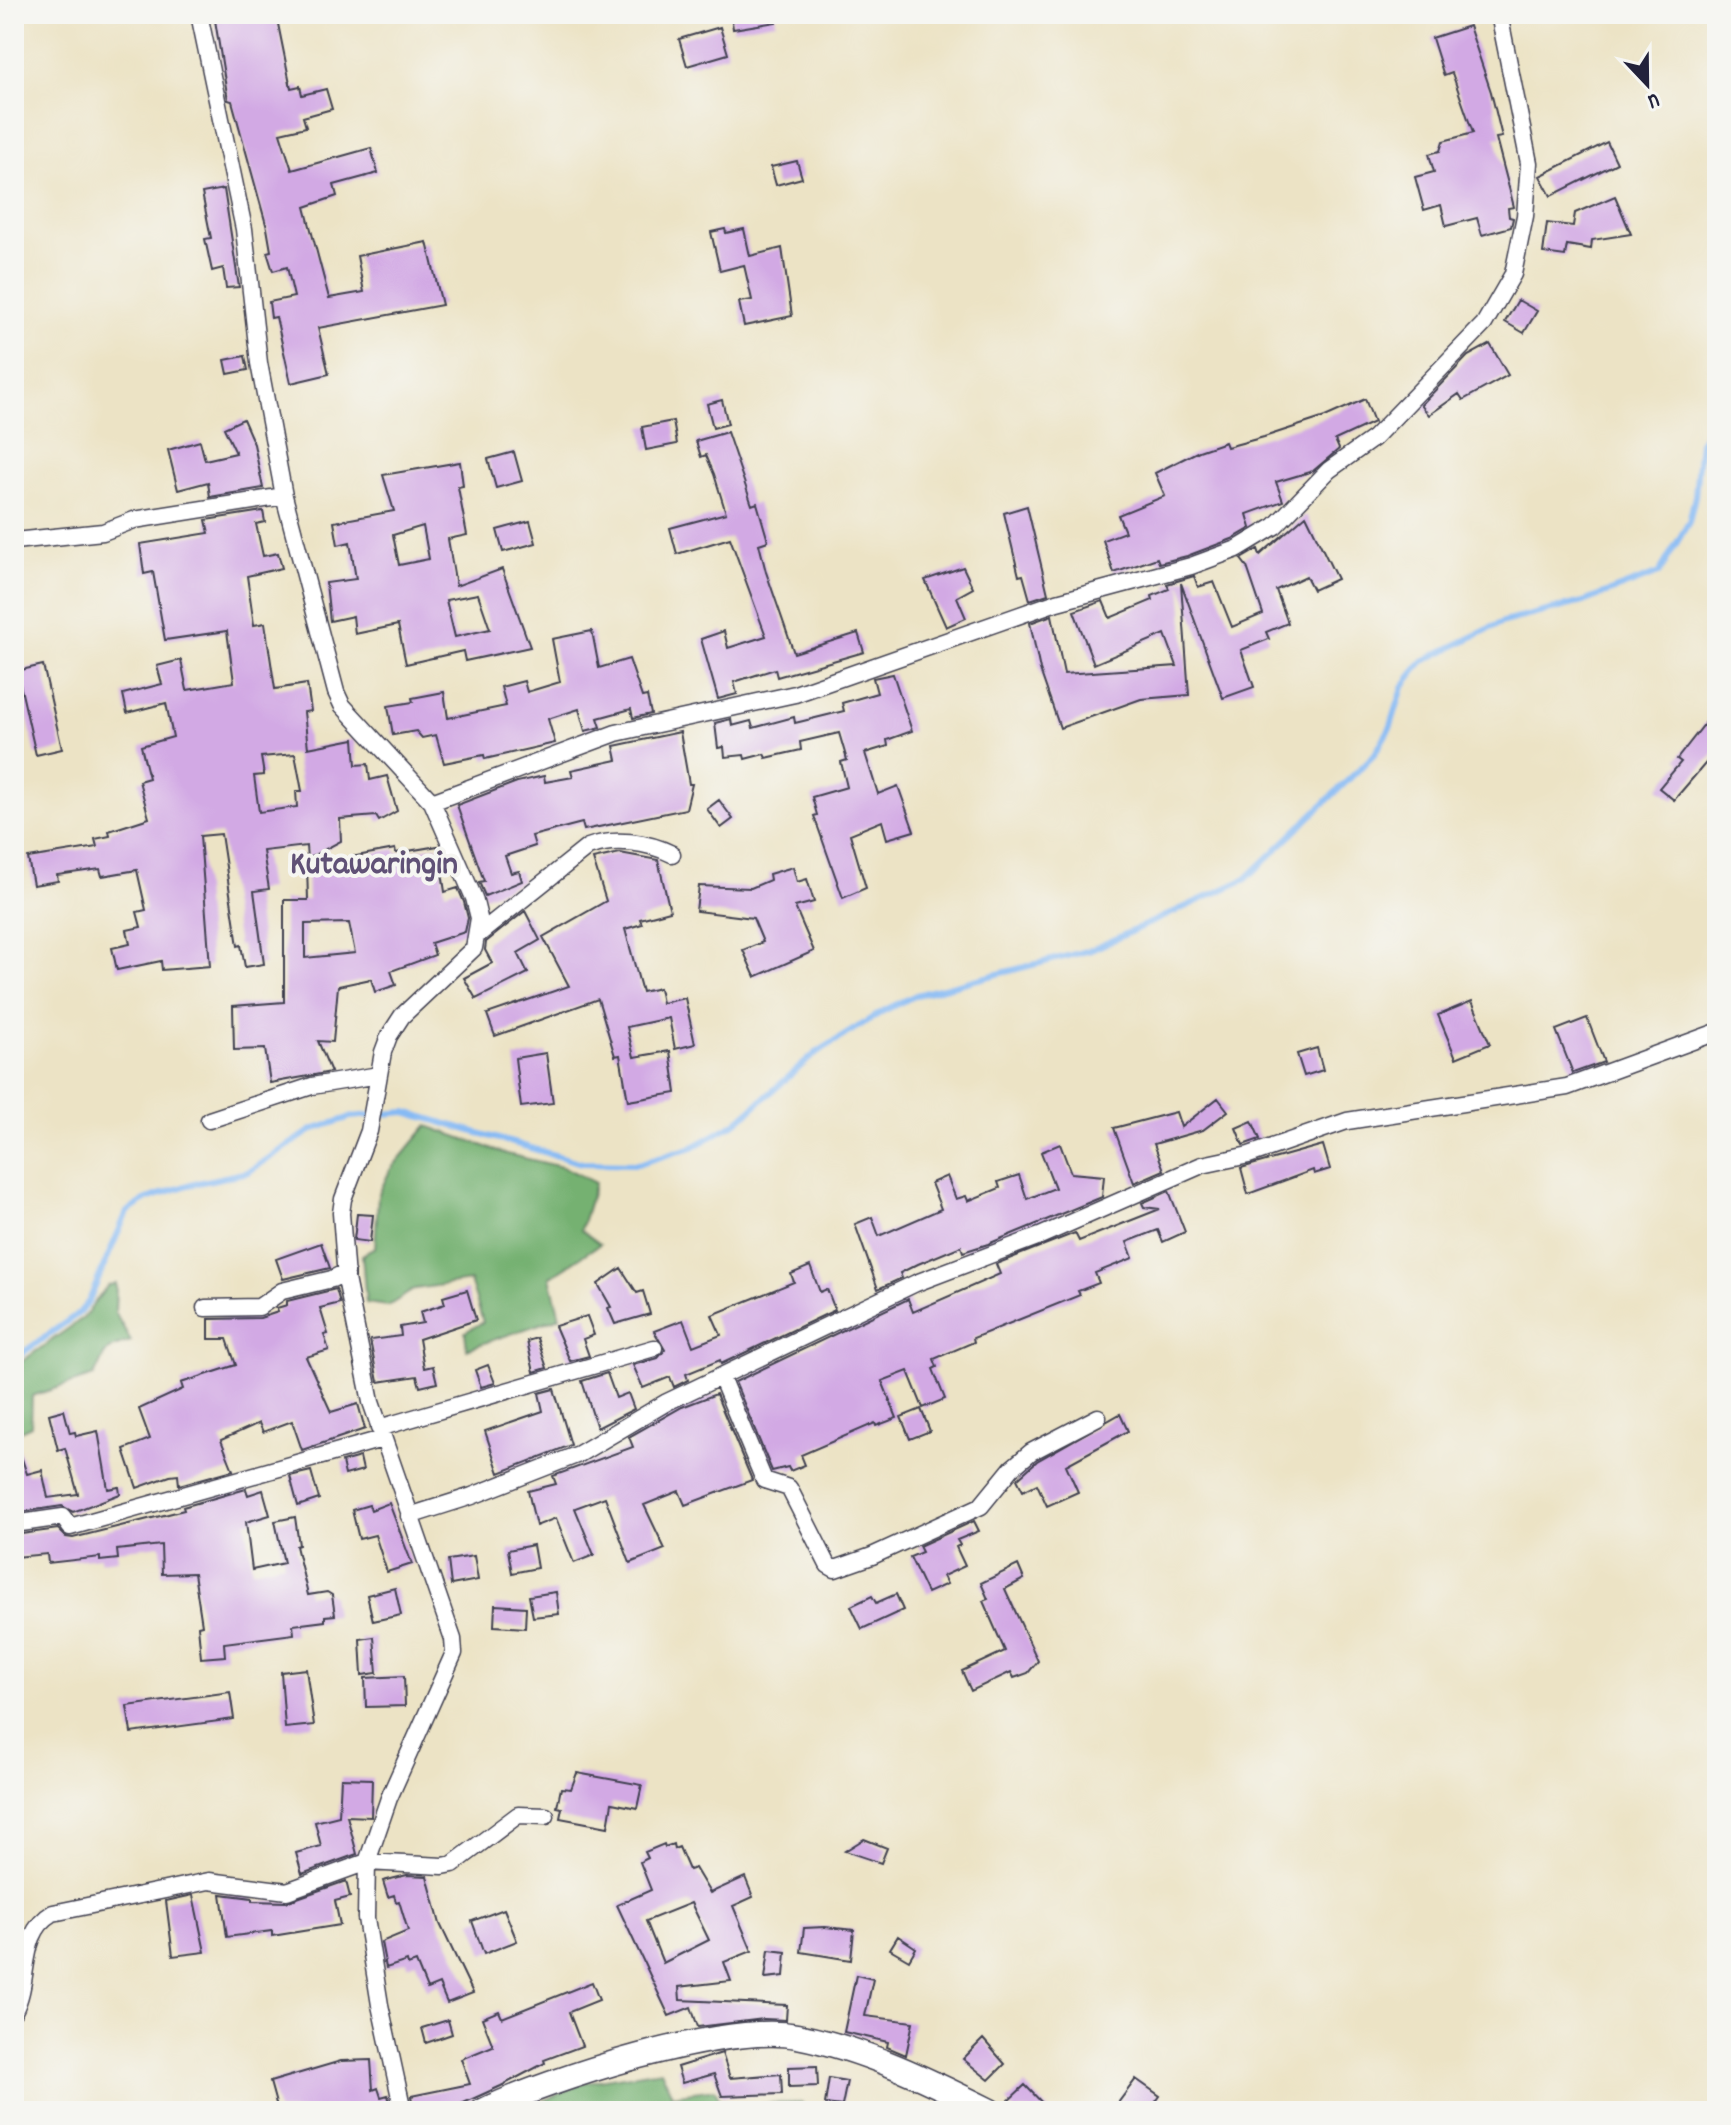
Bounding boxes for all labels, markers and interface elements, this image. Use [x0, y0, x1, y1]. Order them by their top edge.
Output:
north arrow [1607, 44, 1687, 124]
text: U [1642, 83, 1664, 116]
district label: Kutawaringin [290, 842, 458, 891]

